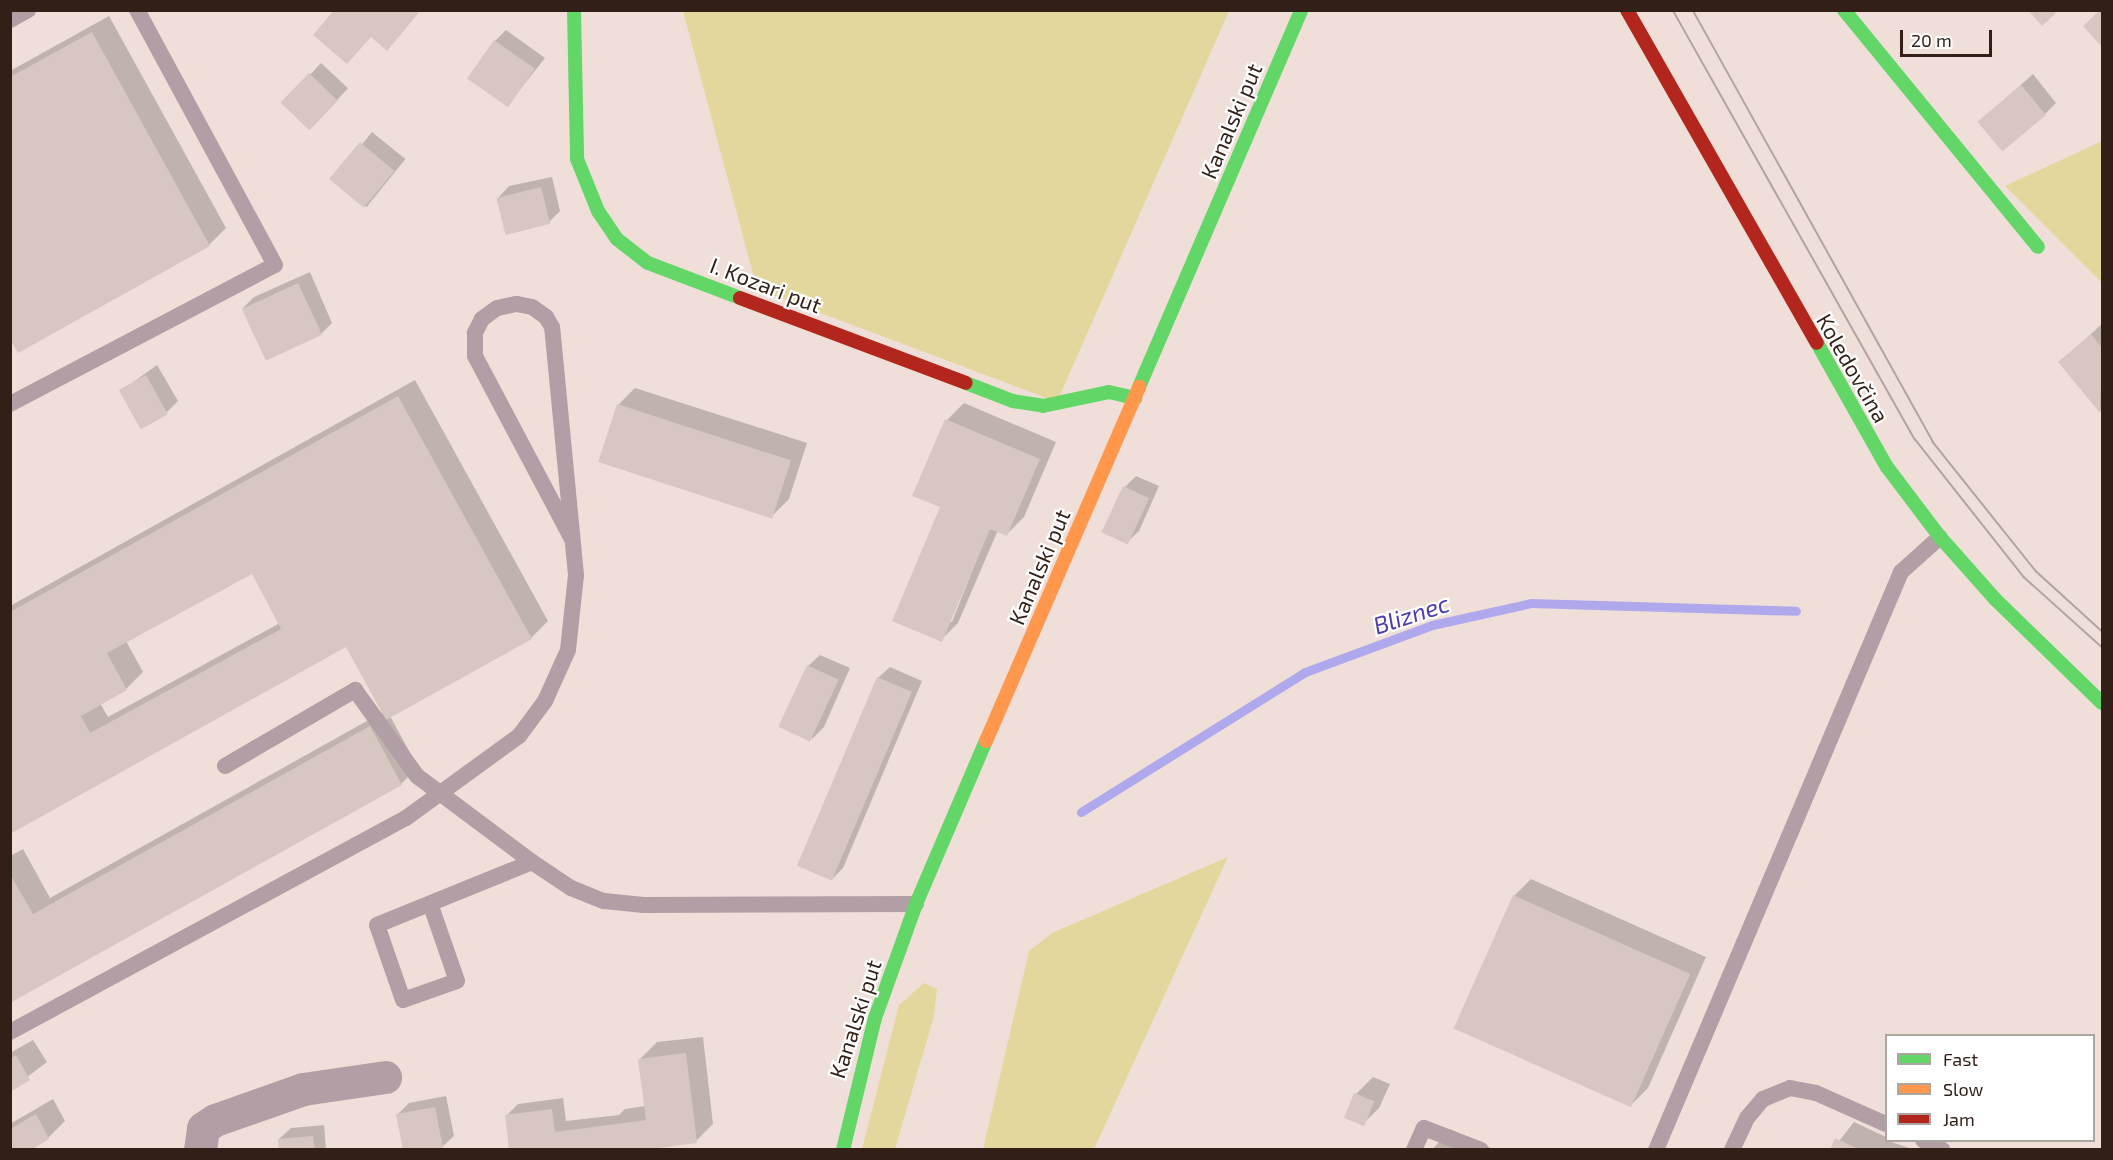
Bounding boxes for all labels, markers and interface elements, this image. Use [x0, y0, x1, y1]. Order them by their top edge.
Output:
scale bar [1903, 18, 1994, 56]
text: 20 m [1911, 29, 1952, 51]
street label: Kanalski put [1195, 59, 1267, 183]
street label: I. Kozari put [707, 252, 825, 318]
street label: Koledovčina [1811, 309, 1895, 427]
street label: Kanalski put [1003, 505, 1075, 629]
water label: Bliznec [1369, 588, 1453, 640]
street label: Kanalski put [823, 956, 887, 1082]
legend [1885, 1034, 2095, 1142]
text: Fast [1943, 1048, 1978, 1070]
text: Slow [1943, 1078, 1983, 1100]
text: Jam [1943, 1108, 1975, 1130]

